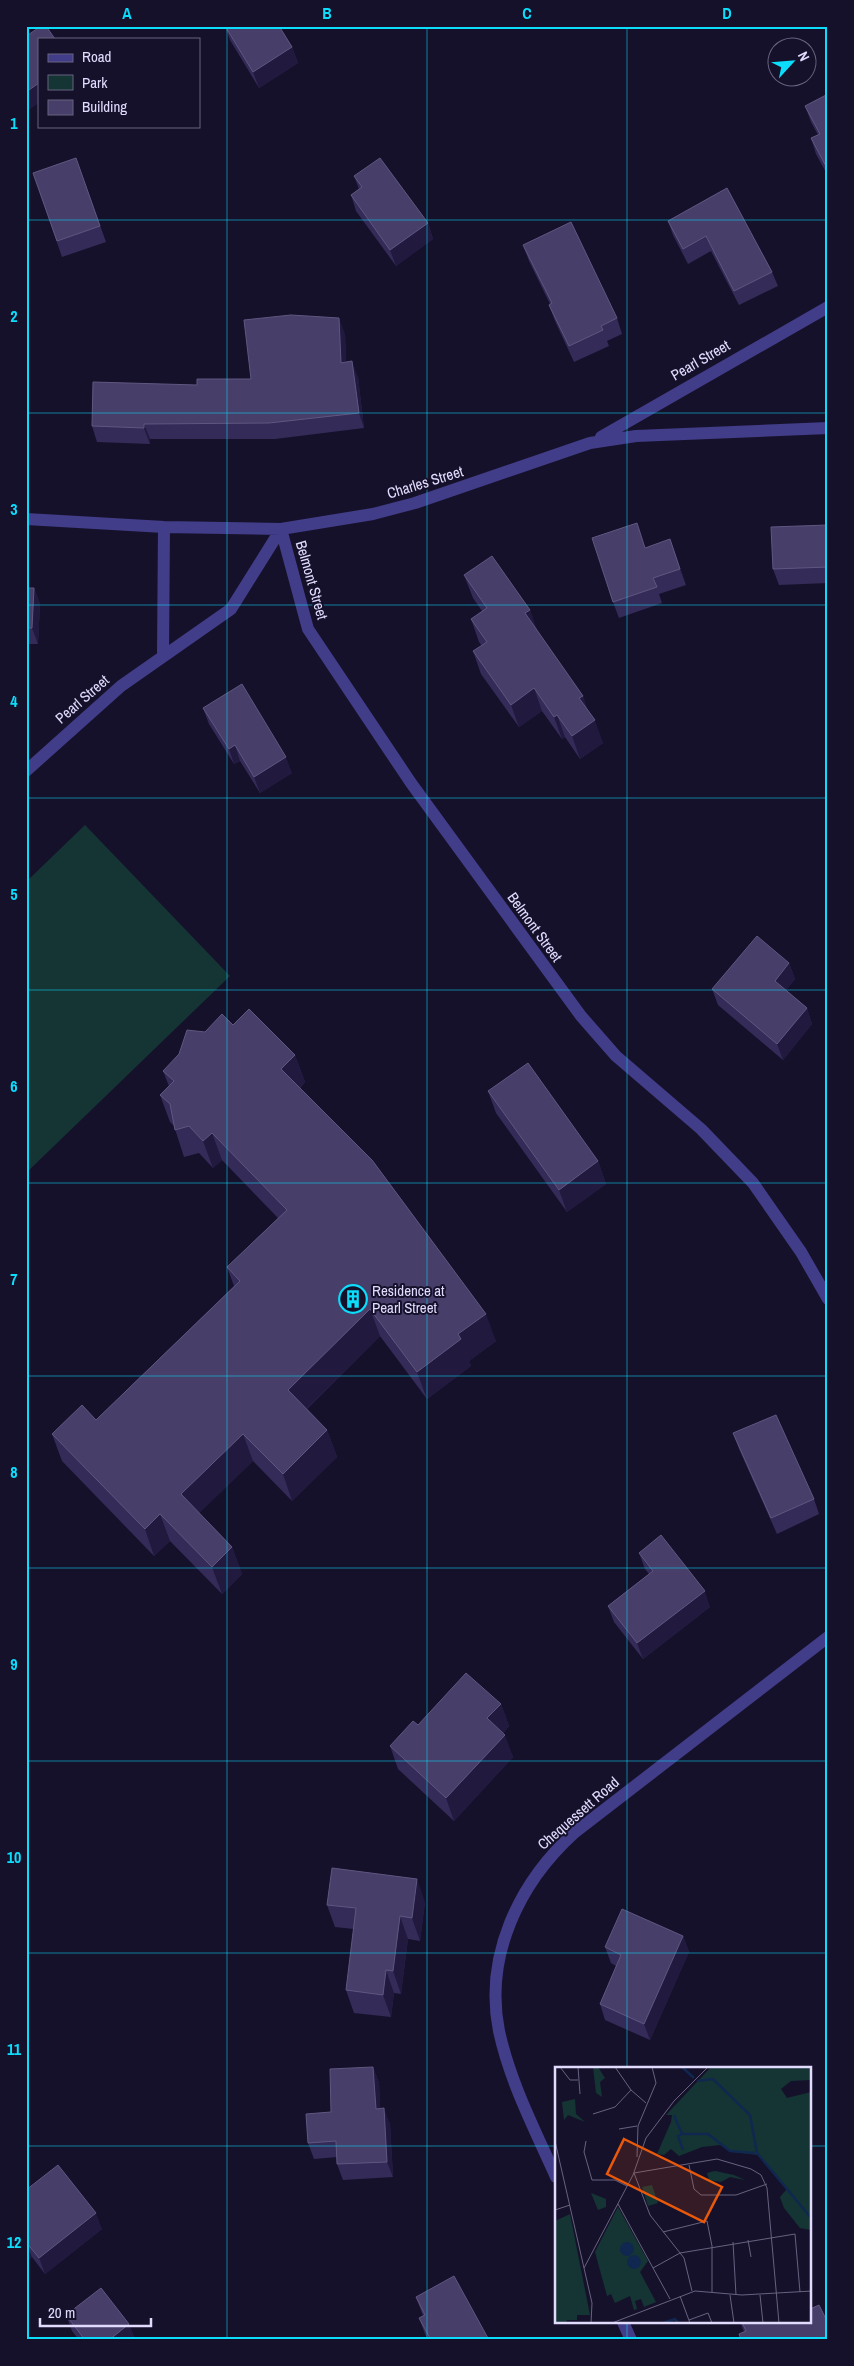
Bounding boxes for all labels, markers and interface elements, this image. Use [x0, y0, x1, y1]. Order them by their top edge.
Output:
text: A [122, 2, 132, 24]
text: B [322, 2, 332, 24]
text: C [522, 2, 532, 24]
text: D [722, 2, 732, 24]
legend [38, 38, 200, 128]
north arrow [766, 38, 816, 88]
text: Road [82, 46, 111, 67]
text: N [794, 49, 814, 64]
text: Park [82, 72, 108, 93]
text: Building [82, 96, 127, 117]
text: 1 [10, 112, 18, 134]
text: 2 [10, 305, 18, 327]
street label: Pearl Street [667, 334, 734, 385]
street label: Charles Street [384, 460, 466, 504]
text: 3 [10, 498, 18, 520]
street label: Belmont Street [291, 538, 333, 623]
street label: Pearl Street [51, 669, 114, 728]
text: 4 [10, 690, 18, 712]
text: 5 [10, 883, 18, 905]
street label: Belmont Street [503, 888, 568, 967]
text: 6 [10, 1075, 18, 1097]
text: 7 [10, 1268, 18, 1290]
place label: Residence at Pearl Street [372, 1280, 445, 1318]
building icon: Residence at Pearl Street [338, 1284, 368, 1314]
text: 8 [10, 1461, 18, 1483]
text: 9 [10, 1653, 18, 1675]
street label: Chequessett Road [533, 1772, 623, 1854]
text: 10 [7, 1846, 21, 1868]
text: 11 [7, 2038, 22, 2060]
inset map [555, 2067, 812, 2324]
text: 12 [7, 2231, 21, 2253]
scale bar [40, 2296, 151, 2328]
text: 20 m [48, 2302, 75, 2323]

